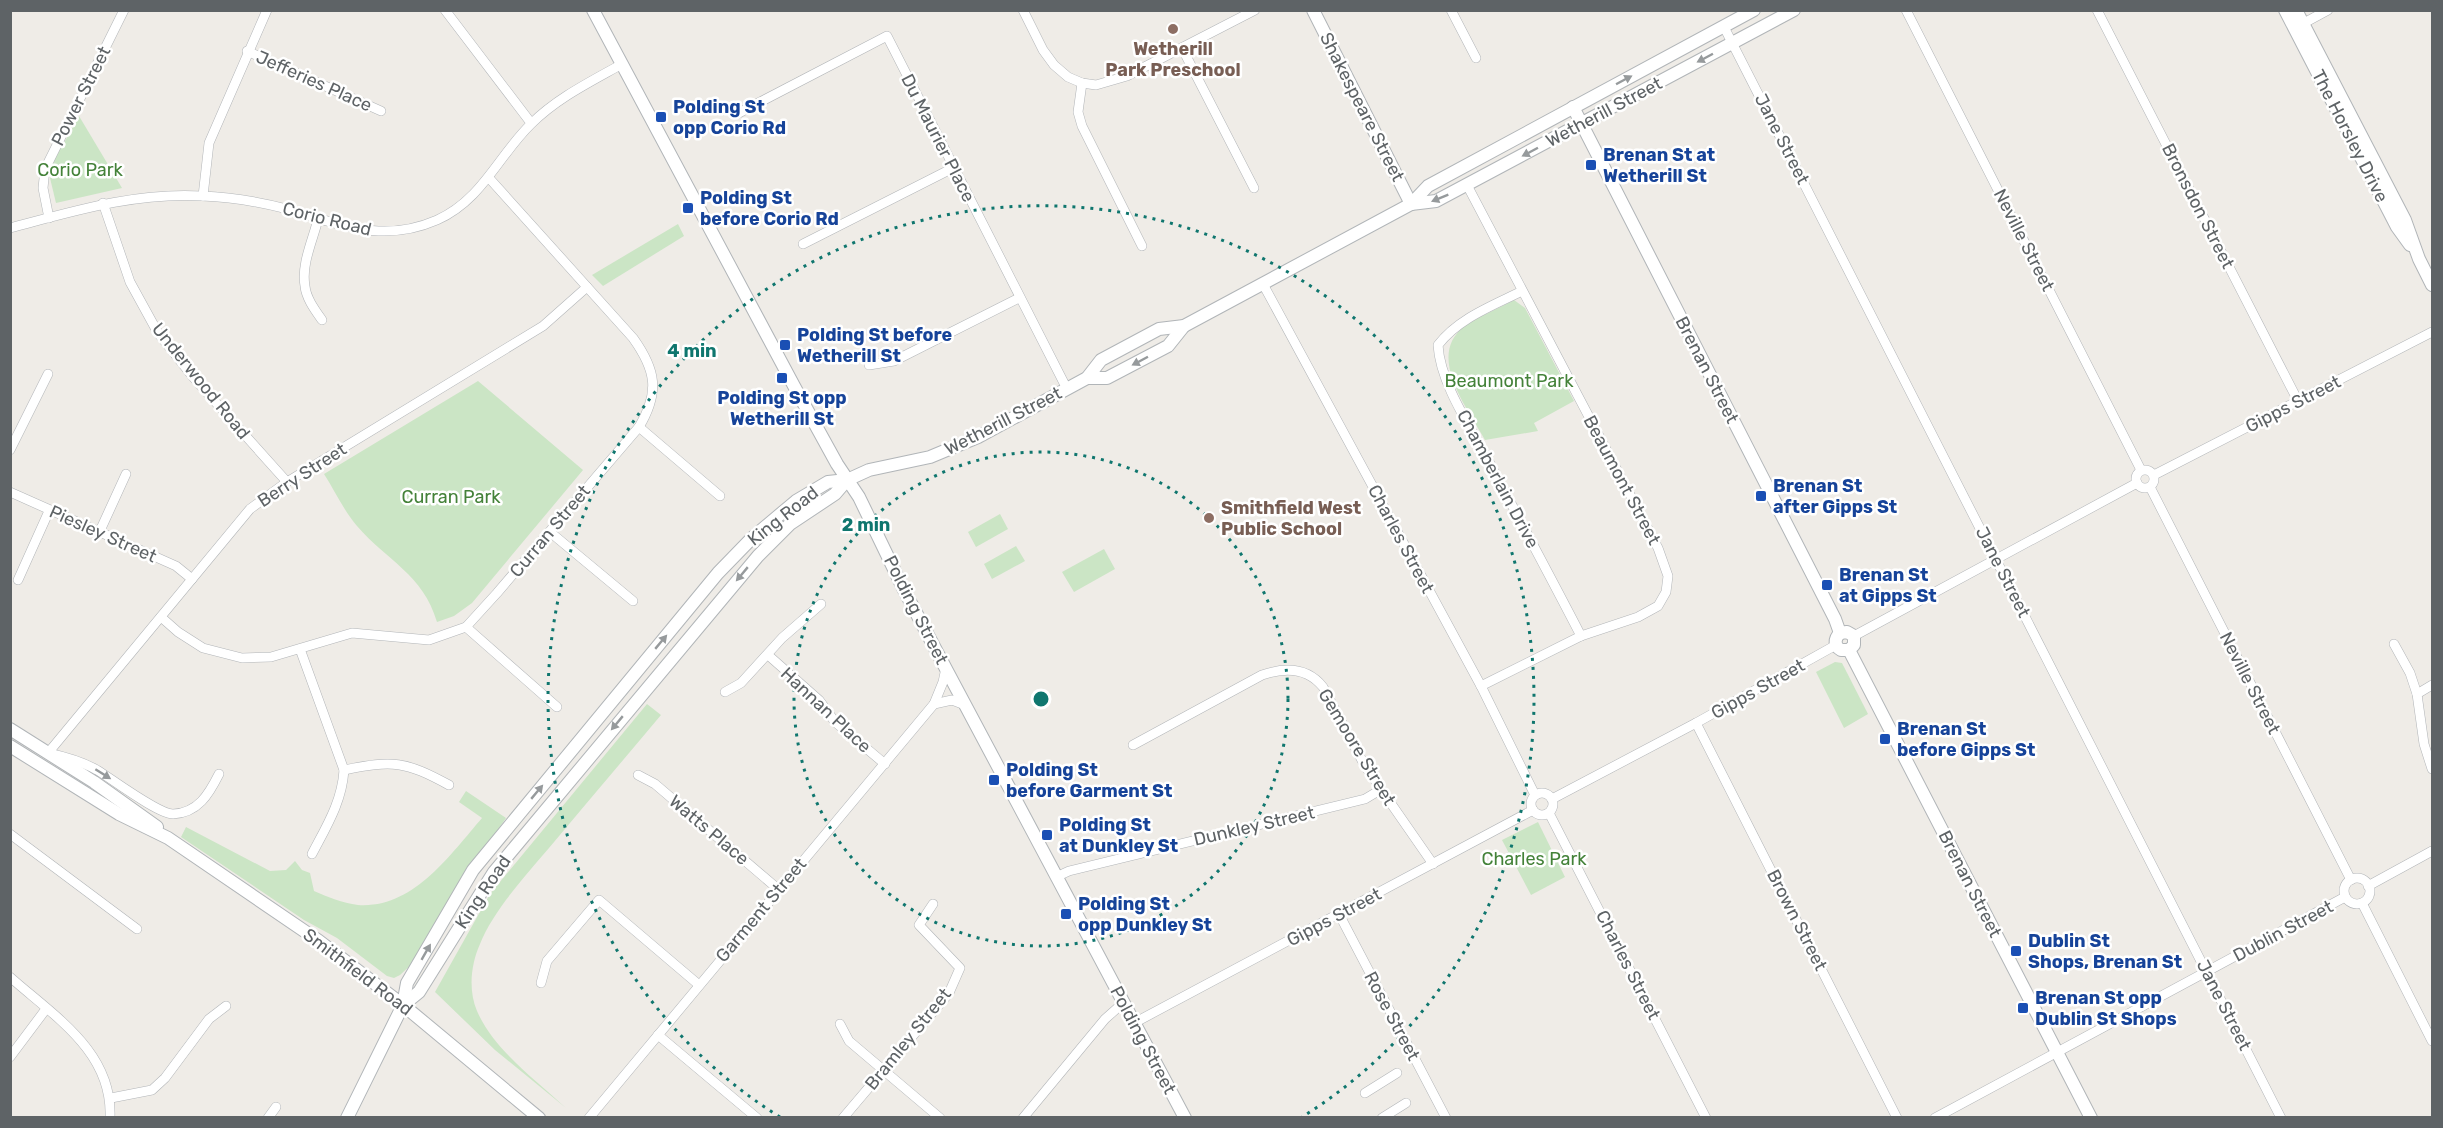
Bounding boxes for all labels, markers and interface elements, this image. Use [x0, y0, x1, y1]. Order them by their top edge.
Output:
marker: Wetherill Park Preschool [1166, 22, 1180, 36]
street label: Shakespeare Street [1315, 29, 1409, 185]
place label: Wetherill Park Preschool [1105, 38, 1241, 81]
street label: Power Street [47, 43, 115, 149]
street label: Jefferies Place [253, 46, 375, 116]
one-way arrow [1697, 53, 1714, 62]
street label: The Horsley Drive [2307, 66, 2393, 206]
street label: Du Maurier Place [896, 70, 980, 206]
street label: Wetherill Street [1542, 72, 1666, 152]
one-way arrow [1616, 75, 1633, 85]
street label: Jane Street [1750, 90, 1814, 188]
place label: Polding St opp Corio Rd [673, 96, 786, 139]
marker: Polding St opp Corio Rd [654, 110, 668, 124]
street label: Bronsdon Street [2157, 140, 2239, 272]
place label: Brenan St at Wetherill St [1603, 144, 1715, 187]
one-way arrow [1521, 147, 1538, 157]
marker: Brenan St at Wetherill St [1584, 158, 1598, 172]
park label: Corio Park [37, 159, 124, 181]
street label: Neville Street [1989, 185, 2059, 295]
place label: Polding St before Corio Rd [700, 187, 839, 230]
one-way arrow [1431, 194, 1449, 203]
street label: Corio Road [280, 197, 374, 241]
marker: Polding St before Corio Rd [681, 201, 695, 215]
street label: Brenan Street [1671, 313, 1743, 427]
street label: Underwood Road [147, 318, 255, 444]
place label: Polding St before Wetherill St [797, 324, 953, 367]
marker: Polding St before Wetherill St [778, 338, 792, 352]
text: 4 min [667, 340, 717, 362]
one-way arrow [1132, 356, 1149, 366]
park label: Beaumont Park [1445, 370, 1574, 392]
marker: Polding St opp Wetherill St [775, 371, 789, 385]
street label: Gipps Street [2242, 371, 2344, 437]
street label: Wetherill Street [941, 382, 1065, 460]
place label: Polding St opp Wetherill St [717, 387, 847, 430]
street label: Chamberlain Drive [1452, 406, 1544, 552]
street label: Beaumont Street [1579, 411, 1665, 549]
street label: Berry Street [253, 438, 351, 512]
place label: Brenan St after Gipps St [1773, 475, 1897, 518]
street label: Curran Street [505, 480, 595, 582]
street label: Charles Street [1363, 481, 1439, 597]
street label: King Road [743, 482, 823, 550]
park label: Curran Park [401, 486, 501, 508]
marker: Brenan St after Gipps St [1754, 489, 1768, 503]
place label: Smithfield West Public School [1221, 497, 1361, 540]
street label: Piesley Street [46, 501, 160, 567]
marker: Smithfield West Public School [1202, 511, 1216, 525]
text: 2 min [842, 514, 890, 536]
street label: Jane Street [1971, 523, 2035, 621]
street label: Polding Street [879, 552, 953, 668]
place label: Brenan St at Gipps St [1839, 564, 1937, 607]
one-way arrow [736, 566, 749, 582]
marker: Brenan St at Gipps St [1820, 578, 1834, 592]
street label: Neville Street [2215, 628, 2285, 738]
one-way arrow [654, 634, 667, 650]
street label: Gipps Street [1707, 654, 1809, 724]
street label: Hannan Place [776, 662, 876, 758]
street label: Gemoore Street [1314, 685, 1400, 809]
centre of rings [1031, 689, 1051, 709]
one-way arrow [610, 715, 623, 731]
place label: Brenan St before Gipps St [1897, 718, 2035, 761]
marker: Brenan St before Gipps St [1878, 732, 1892, 746]
place label: Polding St before Garment St [1006, 759, 1172, 802]
one-way arrow [95, 768, 111, 779]
marker: Polding St before Garment St [987, 773, 1001, 787]
one-way arrow [530, 784, 543, 800]
street label: Watts Place [665, 790, 753, 870]
street label: Dunkley Street [1191, 801, 1317, 851]
place label: Polding St at Dunkley St [1059, 814, 1178, 857]
street label: Brenan Street [1934, 827, 2006, 941]
marker: Polding St at Dunkley St [1040, 828, 1054, 842]
park label: Charles Park [1481, 848, 1587, 870]
street label: King Road [450, 851, 516, 933]
street label: Garment Street [711, 853, 811, 967]
street label: Brown Street [1762, 866, 1832, 974]
street label: Gipps Street [1283, 883, 1385, 951]
place label: Polding St opp Dunkley St [1078, 893, 1212, 936]
street label: Dublin Street [2229, 895, 2337, 967]
marker: Polding St opp Dunkley St [1059, 907, 1073, 921]
street label: Charles Street [1591, 907, 1665, 1023]
street label: Smithfield Road [299, 924, 417, 1020]
place label: Dublin St Shops, Brenan St [2028, 930, 2182, 973]
one-way arrow [420, 944, 431, 960]
marker: Dublin St Shops, Brenan St [2009, 944, 2023, 958]
street label: Jane Street [2192, 956, 2256, 1054]
street label: Rose Street [1359, 968, 1425, 1064]
street label: Polding Street [1105, 982, 1181, 1098]
street label: Bramley Street [860, 984, 956, 1094]
place label: Brenan St opp Dublin St Shops [2035, 987, 2177, 1030]
marker: Brenan St opp Dublin St Shops [2016, 1001, 2030, 1015]

